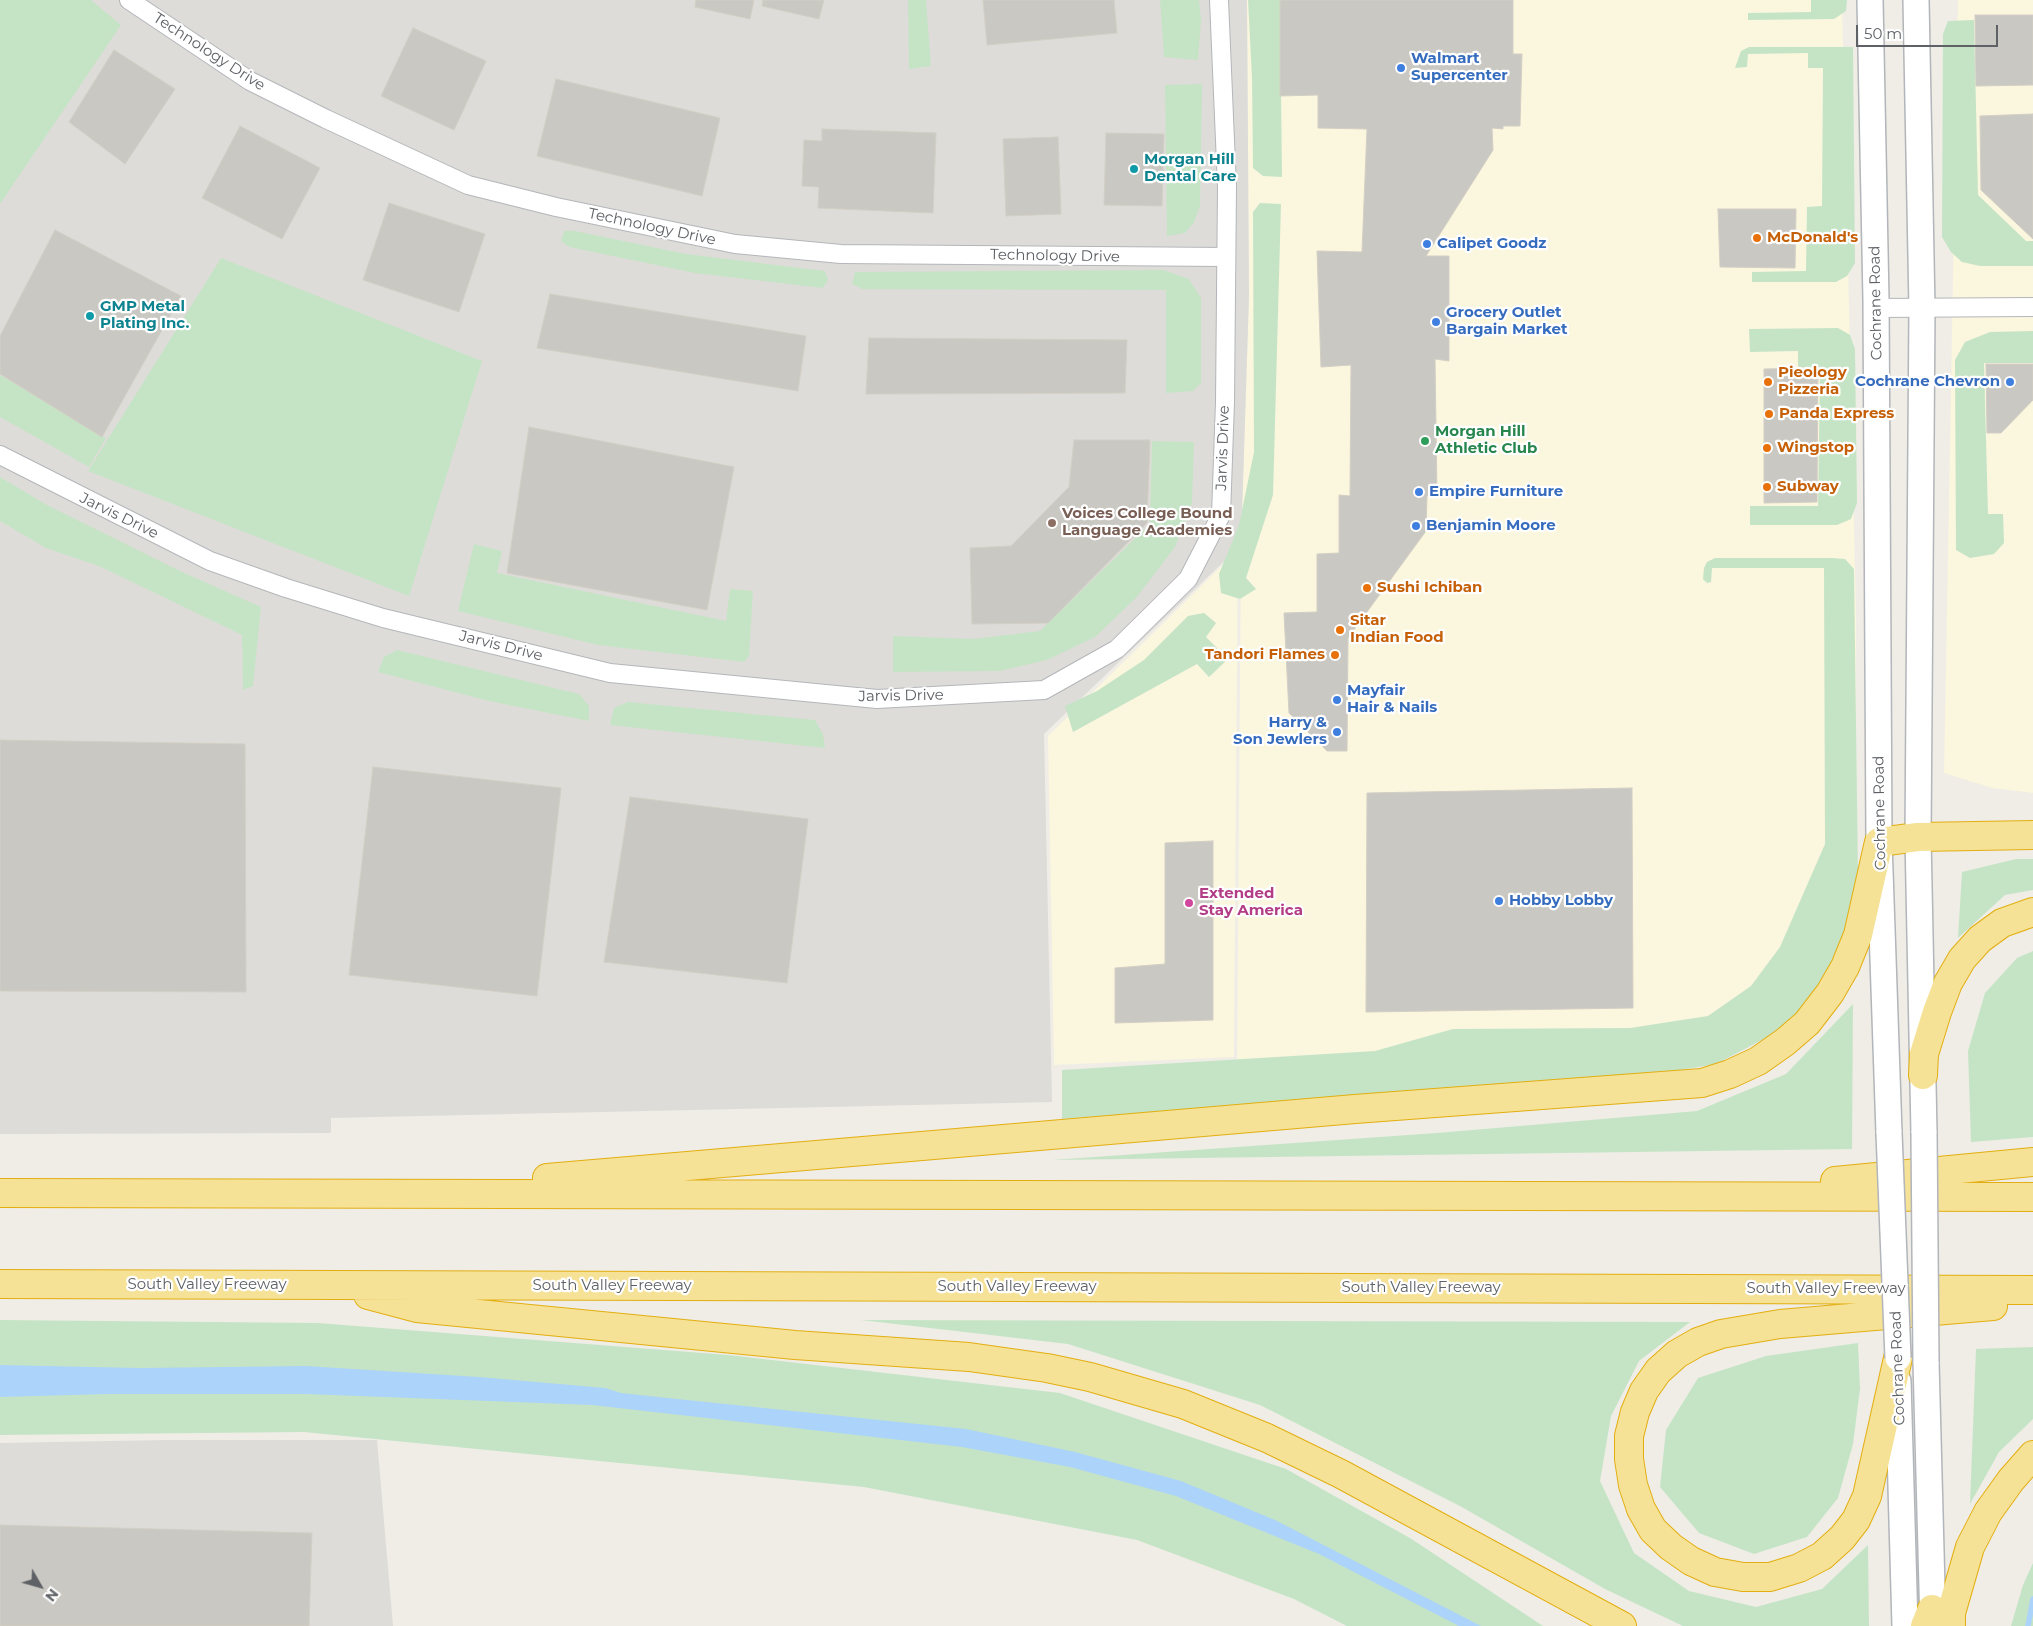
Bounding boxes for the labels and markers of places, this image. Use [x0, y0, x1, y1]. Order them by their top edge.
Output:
place label: Walmart Supercenter [1411, 50, 1508, 85]
marker: Walmart Supercenter [1395, 62, 1407, 74]
place label: Morgan Hill Dental Care [1144, 151, 1236, 186]
marker: Morgan Hill Dental Care [1128, 163, 1140, 175]
place label: McDonald's [1767, 229, 1858, 247]
marker: McDonald's [1751, 232, 1763, 244]
place label: Calipet Goodz [1437, 235, 1546, 253]
marker: Calipet Goodz [1421, 238, 1433, 250]
place label: GMP Metal Plating Inc. [100, 298, 189, 333]
place label: Grocery Outlet Bargain Market [1446, 304, 1567, 339]
marker: GMP Metal Plating Inc. [84, 310, 96, 322]
marker: Grocery Outlet Bargain Market [1430, 316, 1442, 328]
place label: Pieology Pizzeria [1778, 364, 1847, 399]
place label: Cochrane Chevron [1855, 373, 2000, 391]
marker: Pieology Pizzeria [1762, 376, 1774, 388]
marker: Cochrane Chevron [2004, 376, 2016, 388]
place label: Panda Express [1779, 405, 1894, 423]
marker: Panda Express [1763, 408, 1775, 420]
place label: Morgan Hill Athletic Club [1435, 423, 1537, 458]
marker: Morgan Hill Athletic Club [1419, 435, 1431, 447]
place label: Wingstop [1777, 439, 1854, 457]
marker: Wingstop [1761, 442, 1773, 454]
place label: Subway [1777, 478, 1839, 496]
marker: Subway [1761, 481, 1773, 493]
place label: Empire Furniture [1429, 483, 1563, 501]
marker: Empire Furniture [1413, 486, 1425, 498]
place label: Voices College Bound Language Academies [1062, 505, 1233, 540]
marker: Voices College Bound Language Academies [1046, 517, 1058, 529]
place label: Benjamin Moore [1426, 517, 1556, 535]
marker: Benjamin Moore [1410, 520, 1422, 532]
place label: Sushi Ichiban [1377, 579, 1482, 597]
marker: Sushi Ichiban [1361, 582, 1373, 594]
place label: Sitar Indian Food [1350, 612, 1444, 647]
marker: Sitar Indian Food [1334, 624, 1346, 636]
place label: Tandori Flames [1204, 646, 1325, 664]
marker: Tandori Flames [1329, 649, 1341, 661]
place label: Mayfair Hair & Nails [1347, 682, 1437, 717]
marker: Mayfair Hair & Nails [1331, 694, 1343, 706]
place label: Harry & Son Jewlers [1233, 714, 1327, 749]
marker: Harry & Son Jewlers [1331, 726, 1343, 738]
place label: Extended Stay America [1199, 885, 1303, 920]
place label: Hobby Lobby [1509, 892, 1613, 910]
marker: Hobby Lobby [1493, 895, 1505, 907]
marker: Extended Stay America [1183, 897, 1195, 909]

